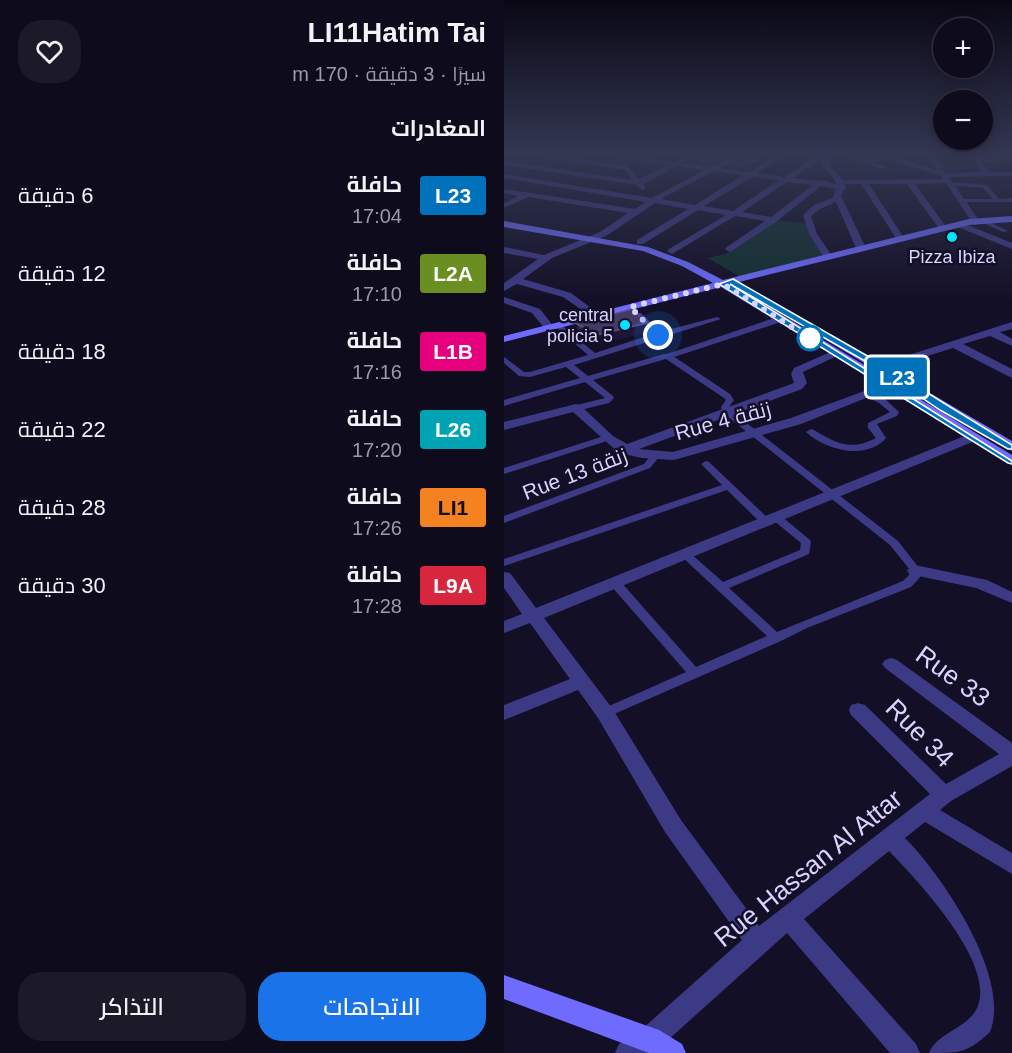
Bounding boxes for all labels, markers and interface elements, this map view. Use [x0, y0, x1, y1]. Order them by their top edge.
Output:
text: LI11Hatim Tai [308, 17, 486, 48]
map controls [933, 18, 993, 150]
button: + [933, 18, 993, 78]
button: heart [18, 20, 81, 83]
text: سيرًا · 3 دقيقة · 170 m [292, 63, 486, 85]
button: − [933, 90, 993, 150]
text: المغادرات [391, 116, 486, 141]
text: حافلة [347, 172, 402, 197]
text: 6 دقيقة [18, 183, 94, 208]
text: L23 [435, 184, 471, 207]
text: 17:04 [352, 205, 402, 227]
marker: Pizza Ibiza [945, 230, 959, 244]
place label: Pizza Ibiza [908, 247, 997, 267]
text: حافلة [347, 250, 402, 275]
text: 12 دقيقة [18, 261, 106, 286]
text: L2A [433, 262, 473, 285]
text: 17:10 [352, 283, 402, 305]
place label: central policia 5 [547, 305, 613, 346]
marker: central policia 5 [618, 318, 632, 332]
your location [643, 320, 673, 350]
unlabelled marker [797, 325, 823, 351]
text: حافلة [347, 328, 402, 353]
text: 18 دقيقة [18, 339, 106, 364]
text: L1B [433, 340, 473, 363]
line badge: L23 [862, 358, 932, 397]
text: 17:16 [352, 361, 402, 383]
text: L23 [879, 366, 915, 389]
street label: Rue 4 زنقة [672, 397, 774, 445]
text: حافلة [347, 406, 402, 431]
text: 22 دقيقة [18, 417, 106, 442]
text: L26 [435, 418, 471, 441]
text: 17:20 [352, 439, 402, 461]
street label: Rue 13 زنقة [519, 443, 631, 505]
text: حافلة [347, 484, 402, 509]
text: 28 دقيقة [18, 495, 106, 520]
text: LI1 [438, 496, 468, 519]
text: 17:26 [352, 517, 402, 539]
text: حافلة [347, 562, 402, 587]
text: 30 دقيقة [18, 573, 106, 598]
text: L9A [433, 574, 473, 597]
text: 17:28 [352, 595, 402, 617]
street label: Rue 33 [910, 639, 996, 713]
street label: Rue 34 [880, 693, 960, 773]
street label: Rue Hassan Al Attar [708, 783, 908, 953]
button: التذاكر [18, 972, 246, 1041]
button: الاتجاهات [258, 972, 486, 1041]

